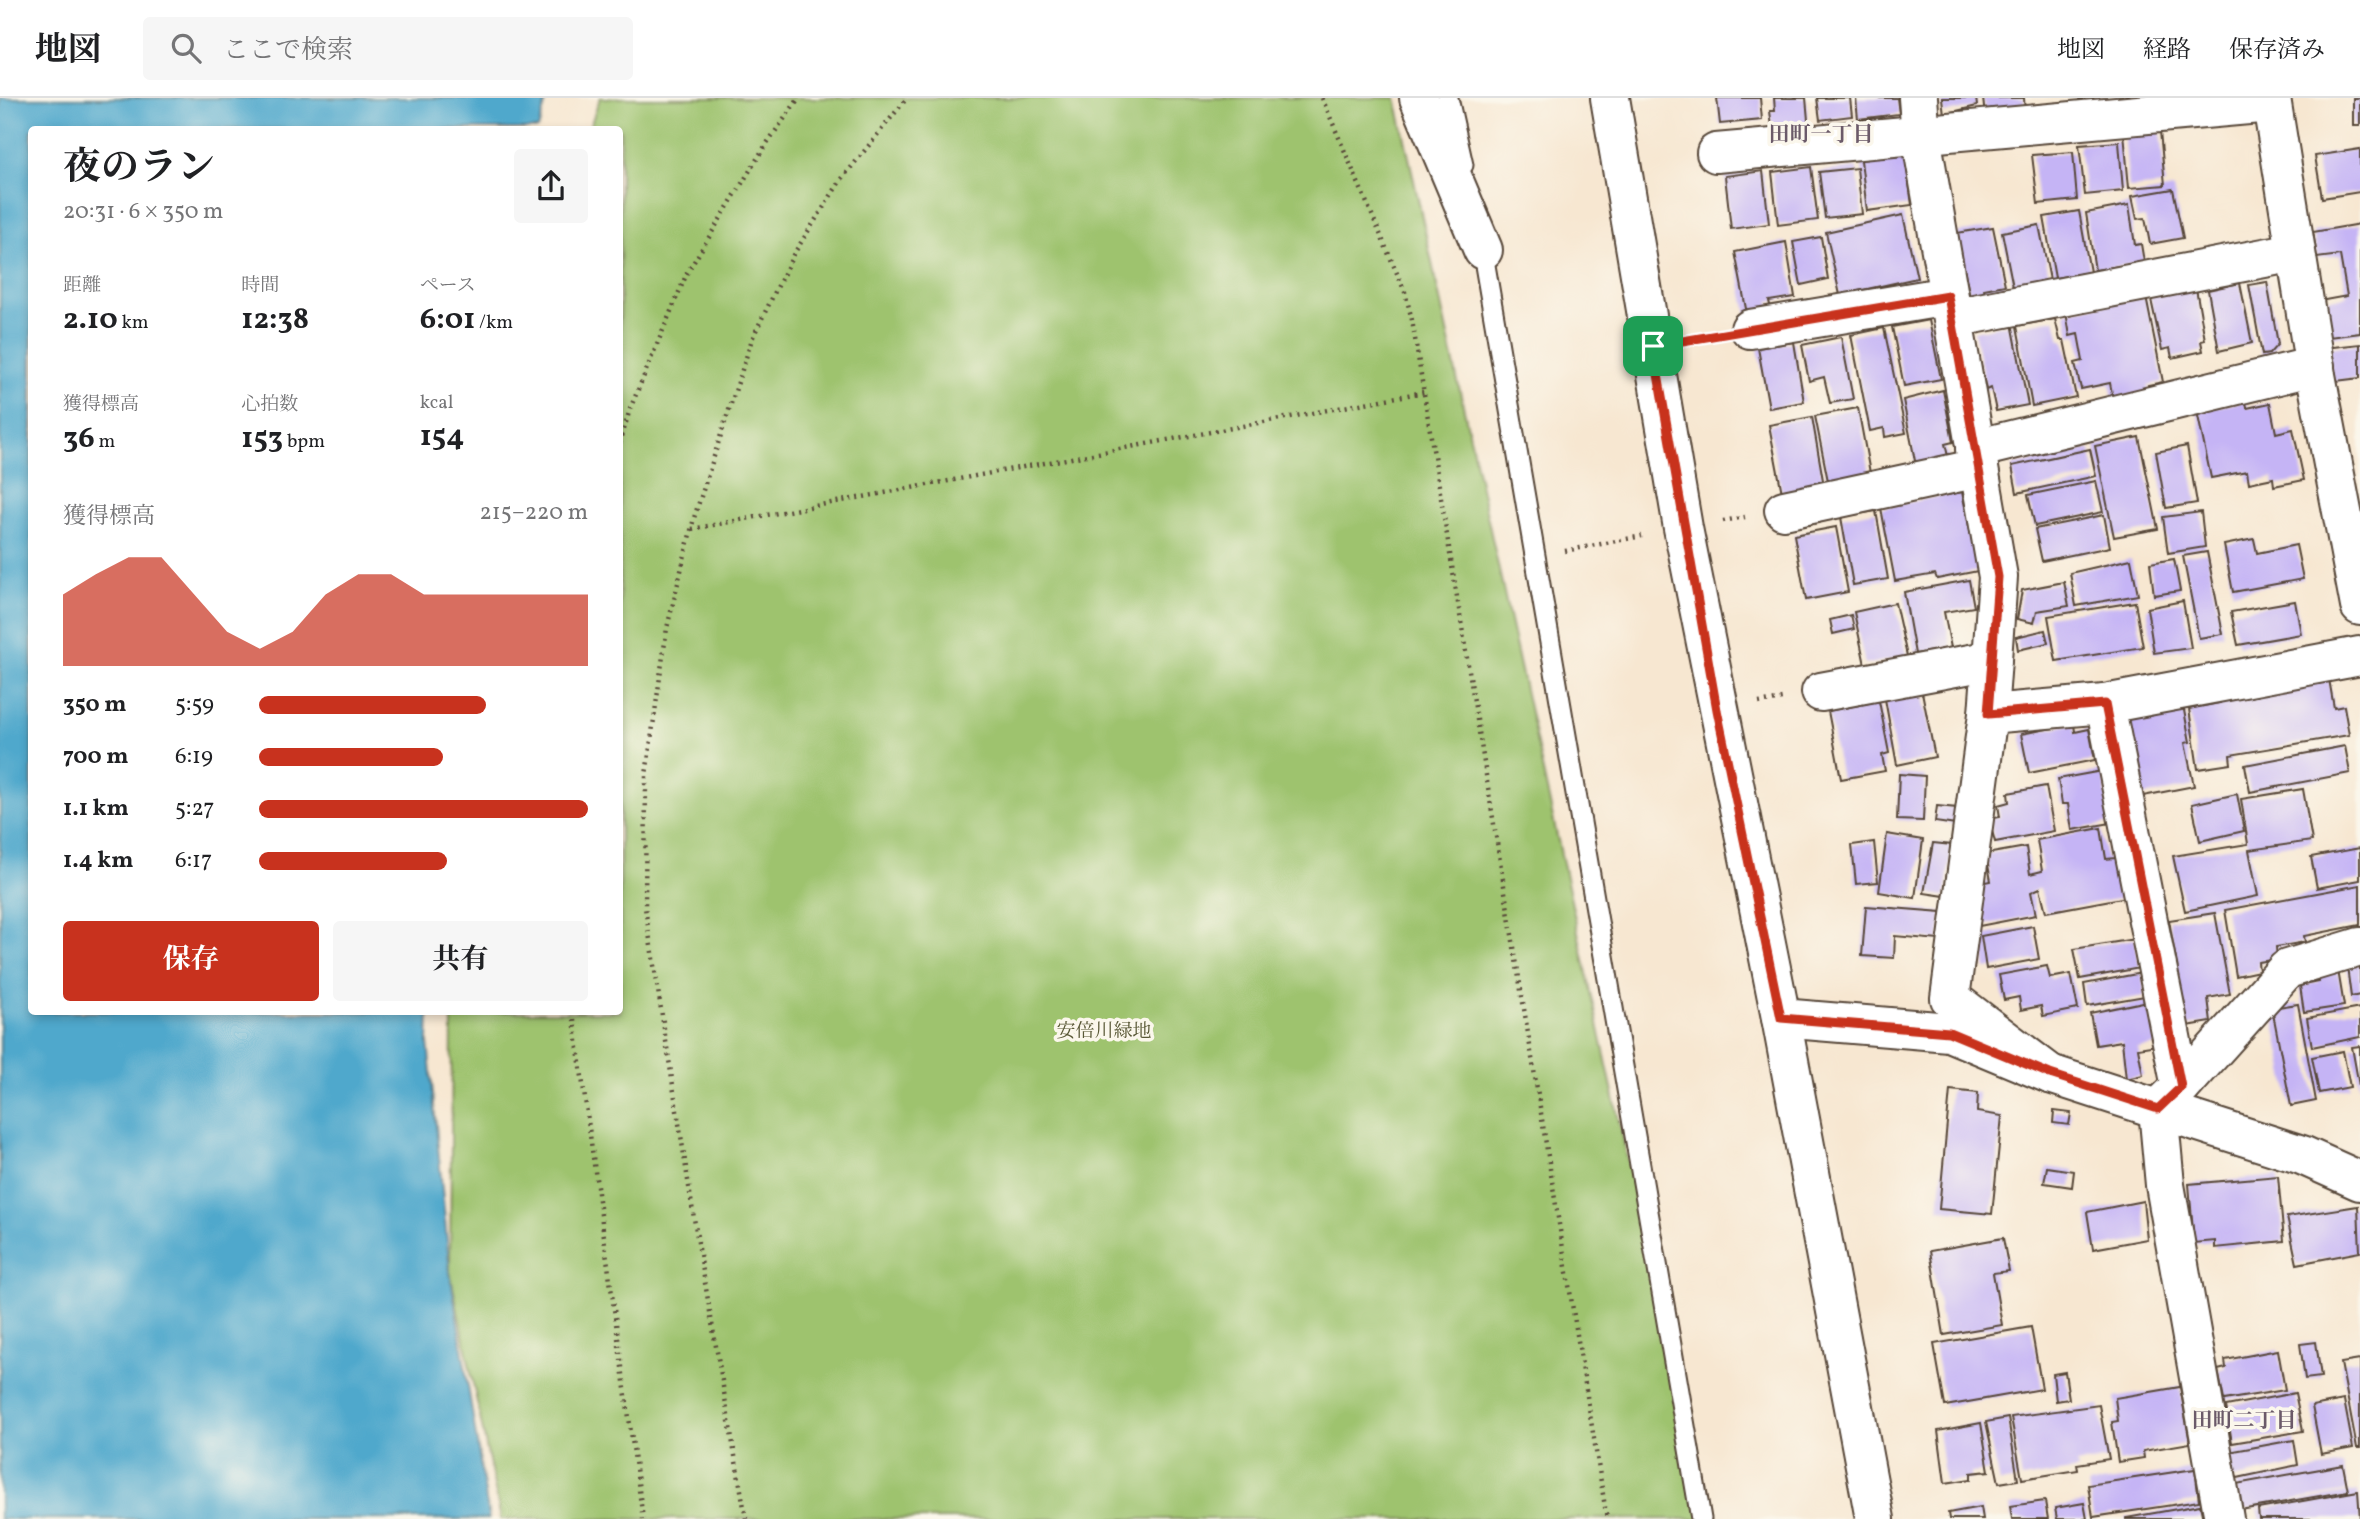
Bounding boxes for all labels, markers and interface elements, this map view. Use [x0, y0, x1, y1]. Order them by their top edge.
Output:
search box [143, 17, 633, 80]
text: 地図 [35, 29, 101, 75]
icon: search [167, 29, 205, 67]
text: ここで検索 [223, 33, 353, 69]
text: 地図 [2057, 34, 2105, 68]
text: 経路 [2143, 34, 2191, 68]
text: 保存済み [2229, 34, 2325, 68]
district label: 田町一丁目 [1769, 121, 1874, 150]
text: 夜のラン [63, 143, 215, 196]
button: share [514, 149, 588, 223]
text: 20:31 · 6 × 350 m [63, 196, 223, 228]
text: 距離 [63, 273, 101, 299]
text: 時間 [241, 273, 279, 299]
text: ペース [420, 273, 476, 299]
text: 2.10 [63, 299, 118, 341]
text: 12:38 [241, 299, 309, 341]
text: 6:01 [420, 299, 475, 341]
text: km [118, 310, 149, 336]
text: /km [475, 310, 513, 336]
pin [1623, 316, 1683, 376]
icon: arrive [1634, 327, 1672, 365]
text: kcal [420, 390, 453, 416]
text: 獲得標高 [63, 392, 139, 418]
text: 心拍数 [241, 392, 298, 418]
text: 154 [420, 416, 464, 458]
text: 36 [63, 418, 95, 460]
text: 153 [241, 418, 283, 460]
text: m [95, 429, 115, 455]
text: bpm [283, 429, 325, 455]
text: 215–220 m [479, 497, 588, 529]
text: 獲得標高 [63, 501, 155, 533]
text: 350 m [63, 689, 127, 721]
text: 5:59 [175, 689, 214, 721]
text: 700 m [63, 741, 129, 773]
text: 6:19 [175, 741, 213, 773]
text: 1.1 km [63, 793, 129, 825]
text: 5:27 [175, 793, 214, 825]
text: 1.4 km [63, 845, 134, 877]
text: 6:17 [175, 845, 212, 877]
button: 保存 [63, 921, 319, 1001]
button: 共有 [333, 921, 588, 1001]
park label: 安倍川緑地 [1056, 1019, 1152, 1045]
district label: 田町二丁目 [2192, 1407, 2297, 1436]

